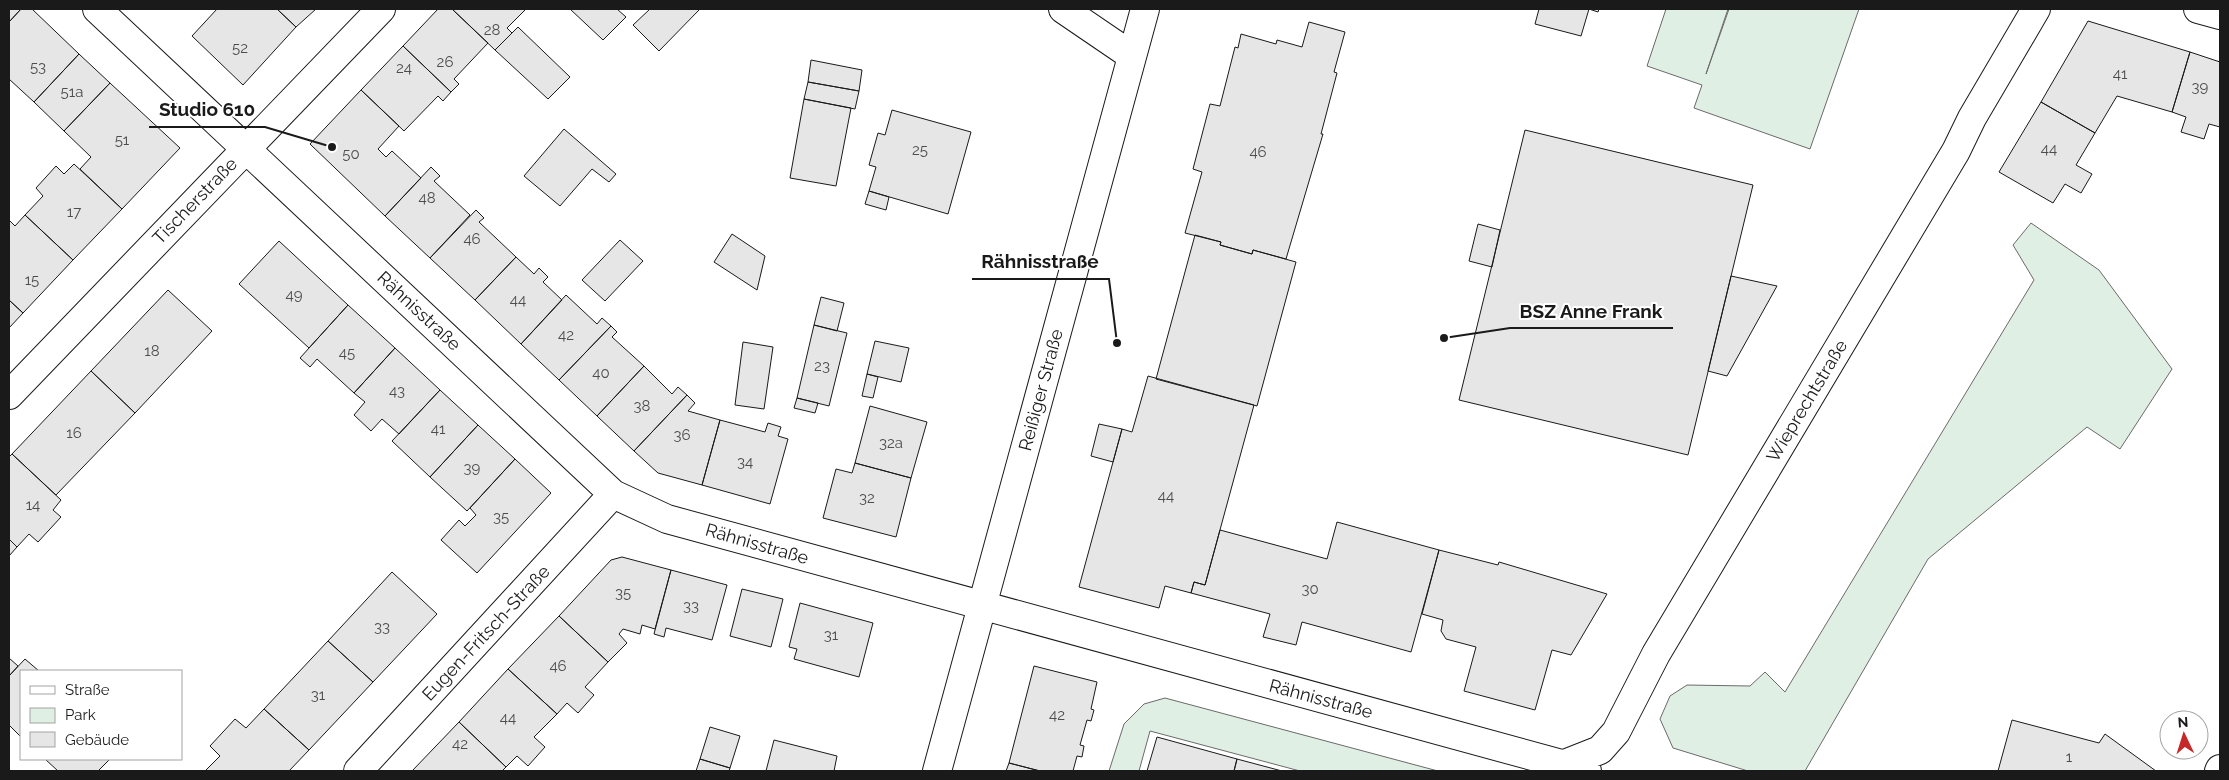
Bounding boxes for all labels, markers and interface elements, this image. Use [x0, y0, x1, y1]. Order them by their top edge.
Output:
house number: 28 [484, 21, 500, 39]
house number: 52 [232, 39, 248, 57]
house number: 26 [437, 53, 453, 71]
house number: 53 [30, 58, 46, 76]
house number: 24 [396, 59, 412, 77]
house number: 41 [2113, 65, 2128, 83]
house number: 39 [2192, 78, 2209, 96]
house number: 51a [61, 83, 83, 101]
callout: Studio 610 [149, 93, 265, 127]
text: Studio 610 [159, 98, 255, 120]
house number: 51 [115, 131, 130, 149]
house number: 44 [2041, 140, 2057, 158]
house number: 25 [912, 141, 928, 159]
house number: 46 [1249, 143, 1267, 161]
house number: 50 [342, 145, 360, 163]
street label: Tischerstraße [148, 153, 241, 248]
house number: 48 [418, 189, 436, 207]
house number: 17 [67, 203, 81, 221]
house number: 46 [463, 230, 481, 248]
callout: Rähnisstraße [972, 245, 1109, 279]
text: Rähnisstraße [981, 250, 1099, 272]
street label: Rähnisstraße [373, 267, 466, 355]
house number: 15 [25, 271, 39, 289]
house number: 49 [286, 286, 303, 304]
house number: 44 [510, 291, 526, 309]
callout: BSZ Anne Frank [1510, 294, 1673, 328]
text: BSZ Anne Frank [1520, 300, 1663, 322]
house number: 42 [558, 326, 574, 344]
street label: Reißiger Straße [1014, 326, 1067, 453]
street label: Wieprechtstraße [1762, 336, 1851, 466]
house number: 18 [144, 342, 160, 360]
house number: 45 [339, 344, 355, 362]
house number: 23 [814, 357, 830, 375]
house number: 40 [592, 364, 610, 382]
house number: 43 [389, 382, 405, 400]
house number: 38 [634, 397, 651, 415]
house number: 41 [431, 420, 446, 438]
house number: 16 [66, 424, 82, 442]
house number: 36 [673, 426, 691, 444]
house number: 32a [879, 434, 903, 452]
house number: 34 [737, 453, 753, 471]
house number: 39 [464, 459, 481, 477]
house number: 44 [1158, 487, 1174, 505]
house number: 32 [859, 489, 875, 507]
house number: 14 [26, 496, 40, 514]
house number: 35 [493, 508, 509, 526]
street label: Rähnisstraße [703, 519, 812, 568]
street label: Eugen-Fritsch-Straße [417, 560, 554, 705]
house number: 30 [1301, 580, 1319, 598]
house number: 35 [615, 584, 631, 602]
house number: 33 [683, 597, 699, 615]
house number: 33 [374, 618, 390, 636]
house number: 31 [824, 626, 839, 644]
house number: 46 [549, 657, 567, 675]
legend [20, 670, 182, 760]
street label: Rähnisstraße [1267, 675, 1376, 723]
text: Straße [65, 681, 110, 699]
house number: 31 [311, 686, 326, 704]
text: Park [65, 706, 96, 724]
house number: 42 [1049, 706, 1065, 724]
house number: 44 [500, 709, 516, 727]
north arrow [2159, 710, 2209, 760]
text: N [2177, 714, 2189, 730]
text: Gebäude [65, 731, 129, 749]
house number: 42 [452, 735, 468, 753]
house number: 1 [2066, 748, 2073, 766]

